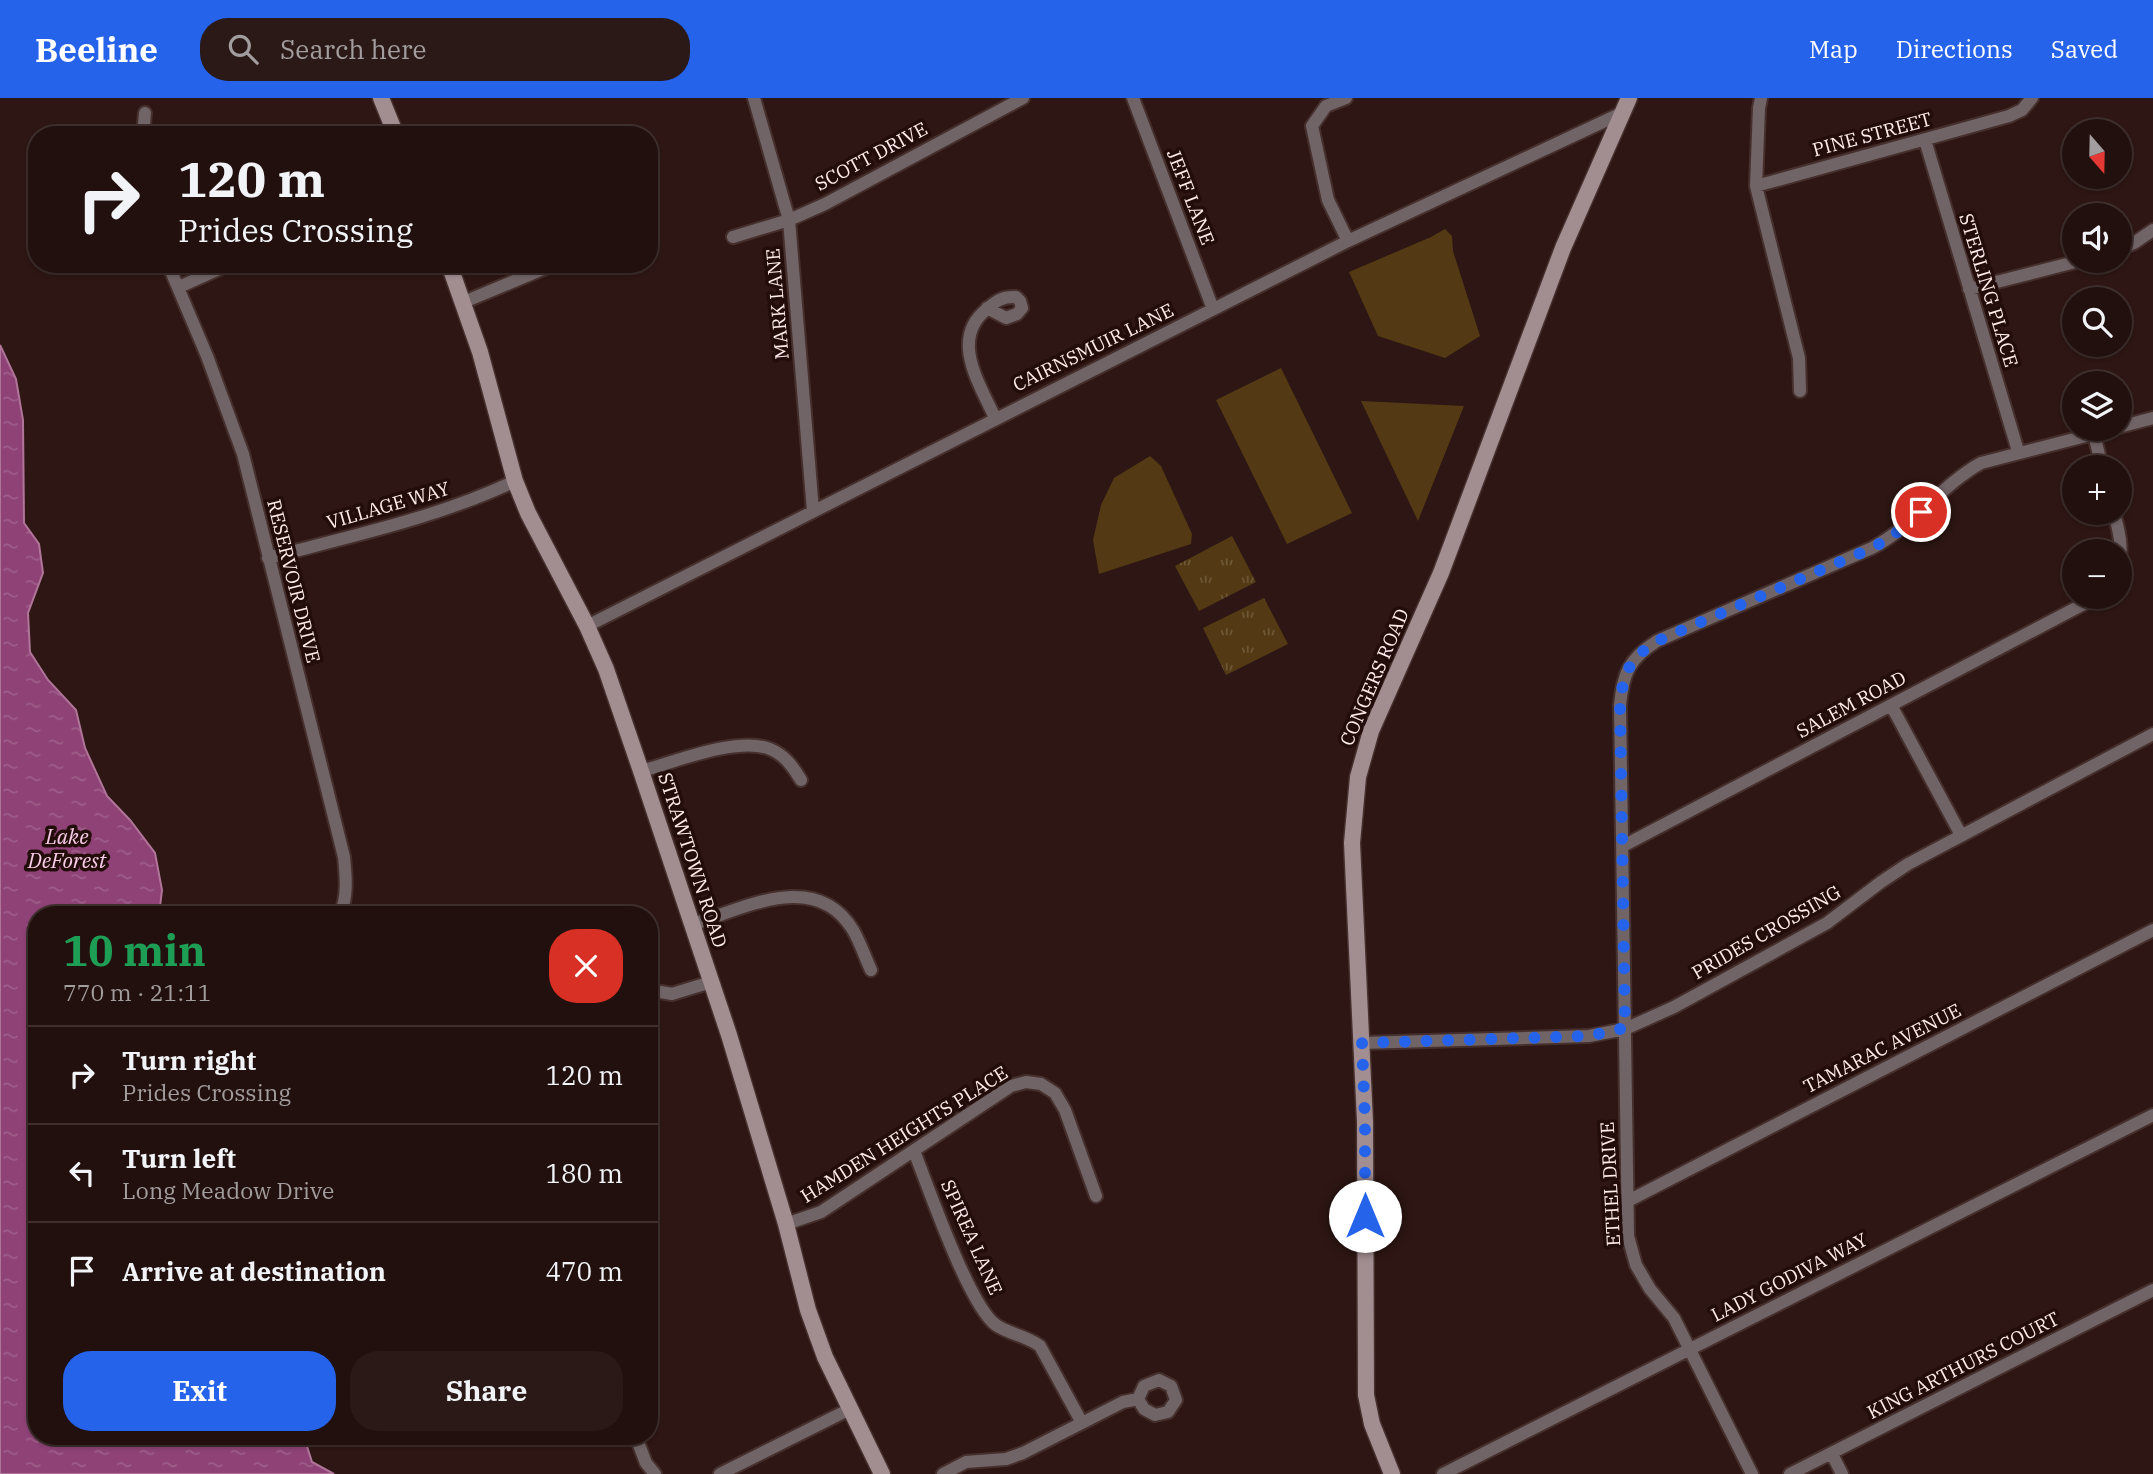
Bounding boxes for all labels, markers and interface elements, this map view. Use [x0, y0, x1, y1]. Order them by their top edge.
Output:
search box [200, 18, 690, 81]
text: Beeline [35, 28, 158, 71]
icon: search [224, 30, 262, 68]
text: Search here [280, 32, 426, 66]
text: Map [1809, 33, 1858, 65]
text: Directions [1896, 33, 2013, 65]
text: Saved [2051, 33, 2118, 65]
street label: PINE STREET [1810, 107, 1934, 161]
street label: SCOTT DRIVE [811, 116, 931, 196]
north arrow [2062, 119, 2132, 189]
map controls [2062, 119, 2132, 609]
street label: JEFF LANE [1162, 146, 1220, 248]
text: 120 m [178, 147, 325, 210]
icon: right [63, 154, 154, 245]
button: sound [2062, 203, 2132, 273]
text: Prides Crossing [178, 209, 413, 251]
street label: STERLING PLACE [1954, 210, 2024, 370]
street label: MARK LANE [760, 247, 794, 361]
button: search [2062, 287, 2132, 357]
street label: CAIRNSMUIR LANE [1009, 298, 1177, 396]
button: layers [2062, 371, 2132, 441]
button: + [2062, 455, 2132, 525]
street label: VILLAGE WAY [324, 476, 452, 534]
pin [1891, 482, 1951, 542]
icon: arrive [1902, 493, 1940, 531]
street label: RESERVOIR DRIVE [262, 497, 326, 665]
button: − [2062, 539, 2132, 609]
street label: CONGERS ROAD [1334, 605, 1414, 749]
street label: SALEM ROAD [1792, 665, 1910, 743]
street label: STRAWTOWN ROAD [653, 769, 733, 951]
water label: Lake DeForest [27, 822, 107, 874]
street label: PRIDES CROSSING [1687, 880, 1845, 984]
text: 10 min [63, 923, 206, 978]
button: close [549, 929, 623, 1003]
text: 770 m · 21:11 [63, 977, 212, 1007]
street label: TAMARAC AVENUE [1799, 998, 1965, 1098]
text: Turn right [122, 1043, 256, 1077]
icon: right [63, 1056, 101, 1094]
text: 120 m [545, 1058, 623, 1092]
street label: HAMDEN HEIGHTS PLACE [796, 1060, 1012, 1208]
text: Prides Crossing [122, 1077, 291, 1107]
street label: ETHEL DRIVE [1595, 1121, 1625, 1247]
text: Turn left [122, 1141, 236, 1175]
icon: left [63, 1154, 101, 1192]
text: 180 m [545, 1156, 623, 1190]
text: Long Meadow Drive [122, 1175, 334, 1205]
street label: SPIREA LANE [936, 1176, 1008, 1298]
position arrow [1328, 1179, 1402, 1253]
street label: LADY GODIVA WAY [1707, 1227, 1871, 1327]
icon: arrive [63, 1252, 101, 1290]
text: Arrive at destination [122, 1254, 386, 1288]
text: 470 m [545, 1254, 623, 1288]
street label: KING ARTHURS COURT [1863, 1306, 2063, 1424]
button: Exit [63, 1351, 336, 1431]
button: Share [350, 1351, 623, 1431]

